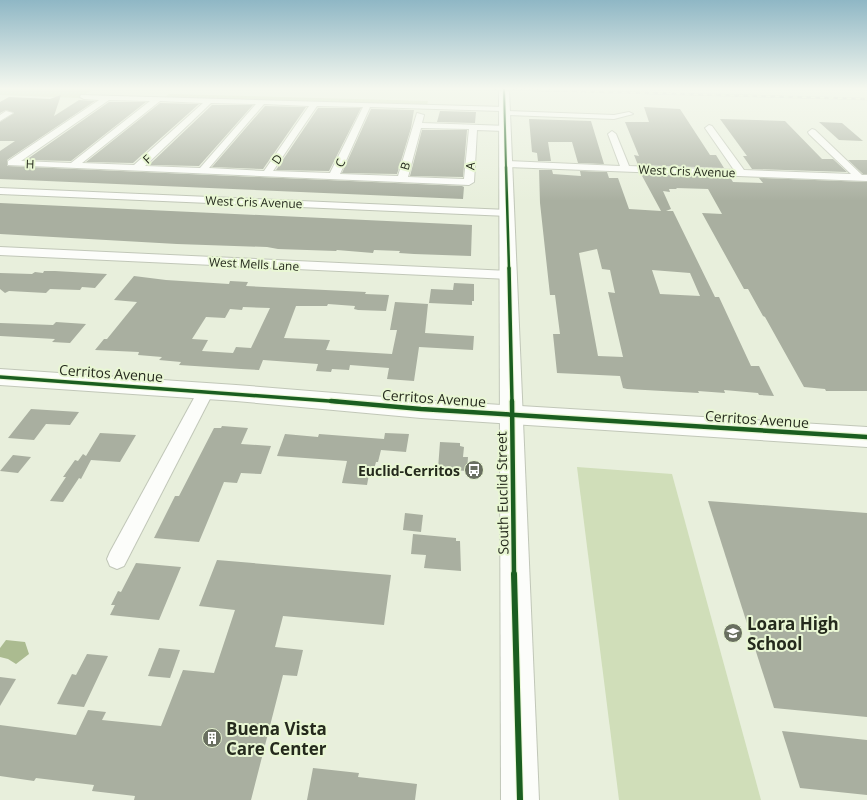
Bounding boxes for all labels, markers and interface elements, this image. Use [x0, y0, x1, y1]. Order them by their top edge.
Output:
street label: F [139, 151, 155, 167]
street label: D [268, 151, 286, 167]
street label: H [25, 155, 35, 173]
street label: C [331, 156, 349, 170]
street label: B [396, 160, 414, 172]
street label: A [461, 161, 479, 171]
street label: West Cris Avenue [638, 161, 736, 181]
street label: West Cris Avenue [205, 192, 303, 212]
street label: West Mells Lane [208, 253, 300, 275]
street label: Cerritos Avenue [58, 360, 164, 386]
street label: Cerritos Avenue [381, 385, 487, 411]
street label: Cerritos Avenue [704, 406, 810, 432]
street label: South Euclid Street [491, 431, 513, 555]
bus stop icon: Euclid-Cerritos [463, 459, 485, 481]
place label: Euclid-Cerritos [358, 461, 460, 480]
place label: Loara High School [747, 612, 839, 655]
school or university icon: Loara High School [722, 622, 744, 644]
place label: Buena Vista Care Center [226, 717, 327, 760]
building icon: Buena Vista Care Center [201, 727, 223, 749]

